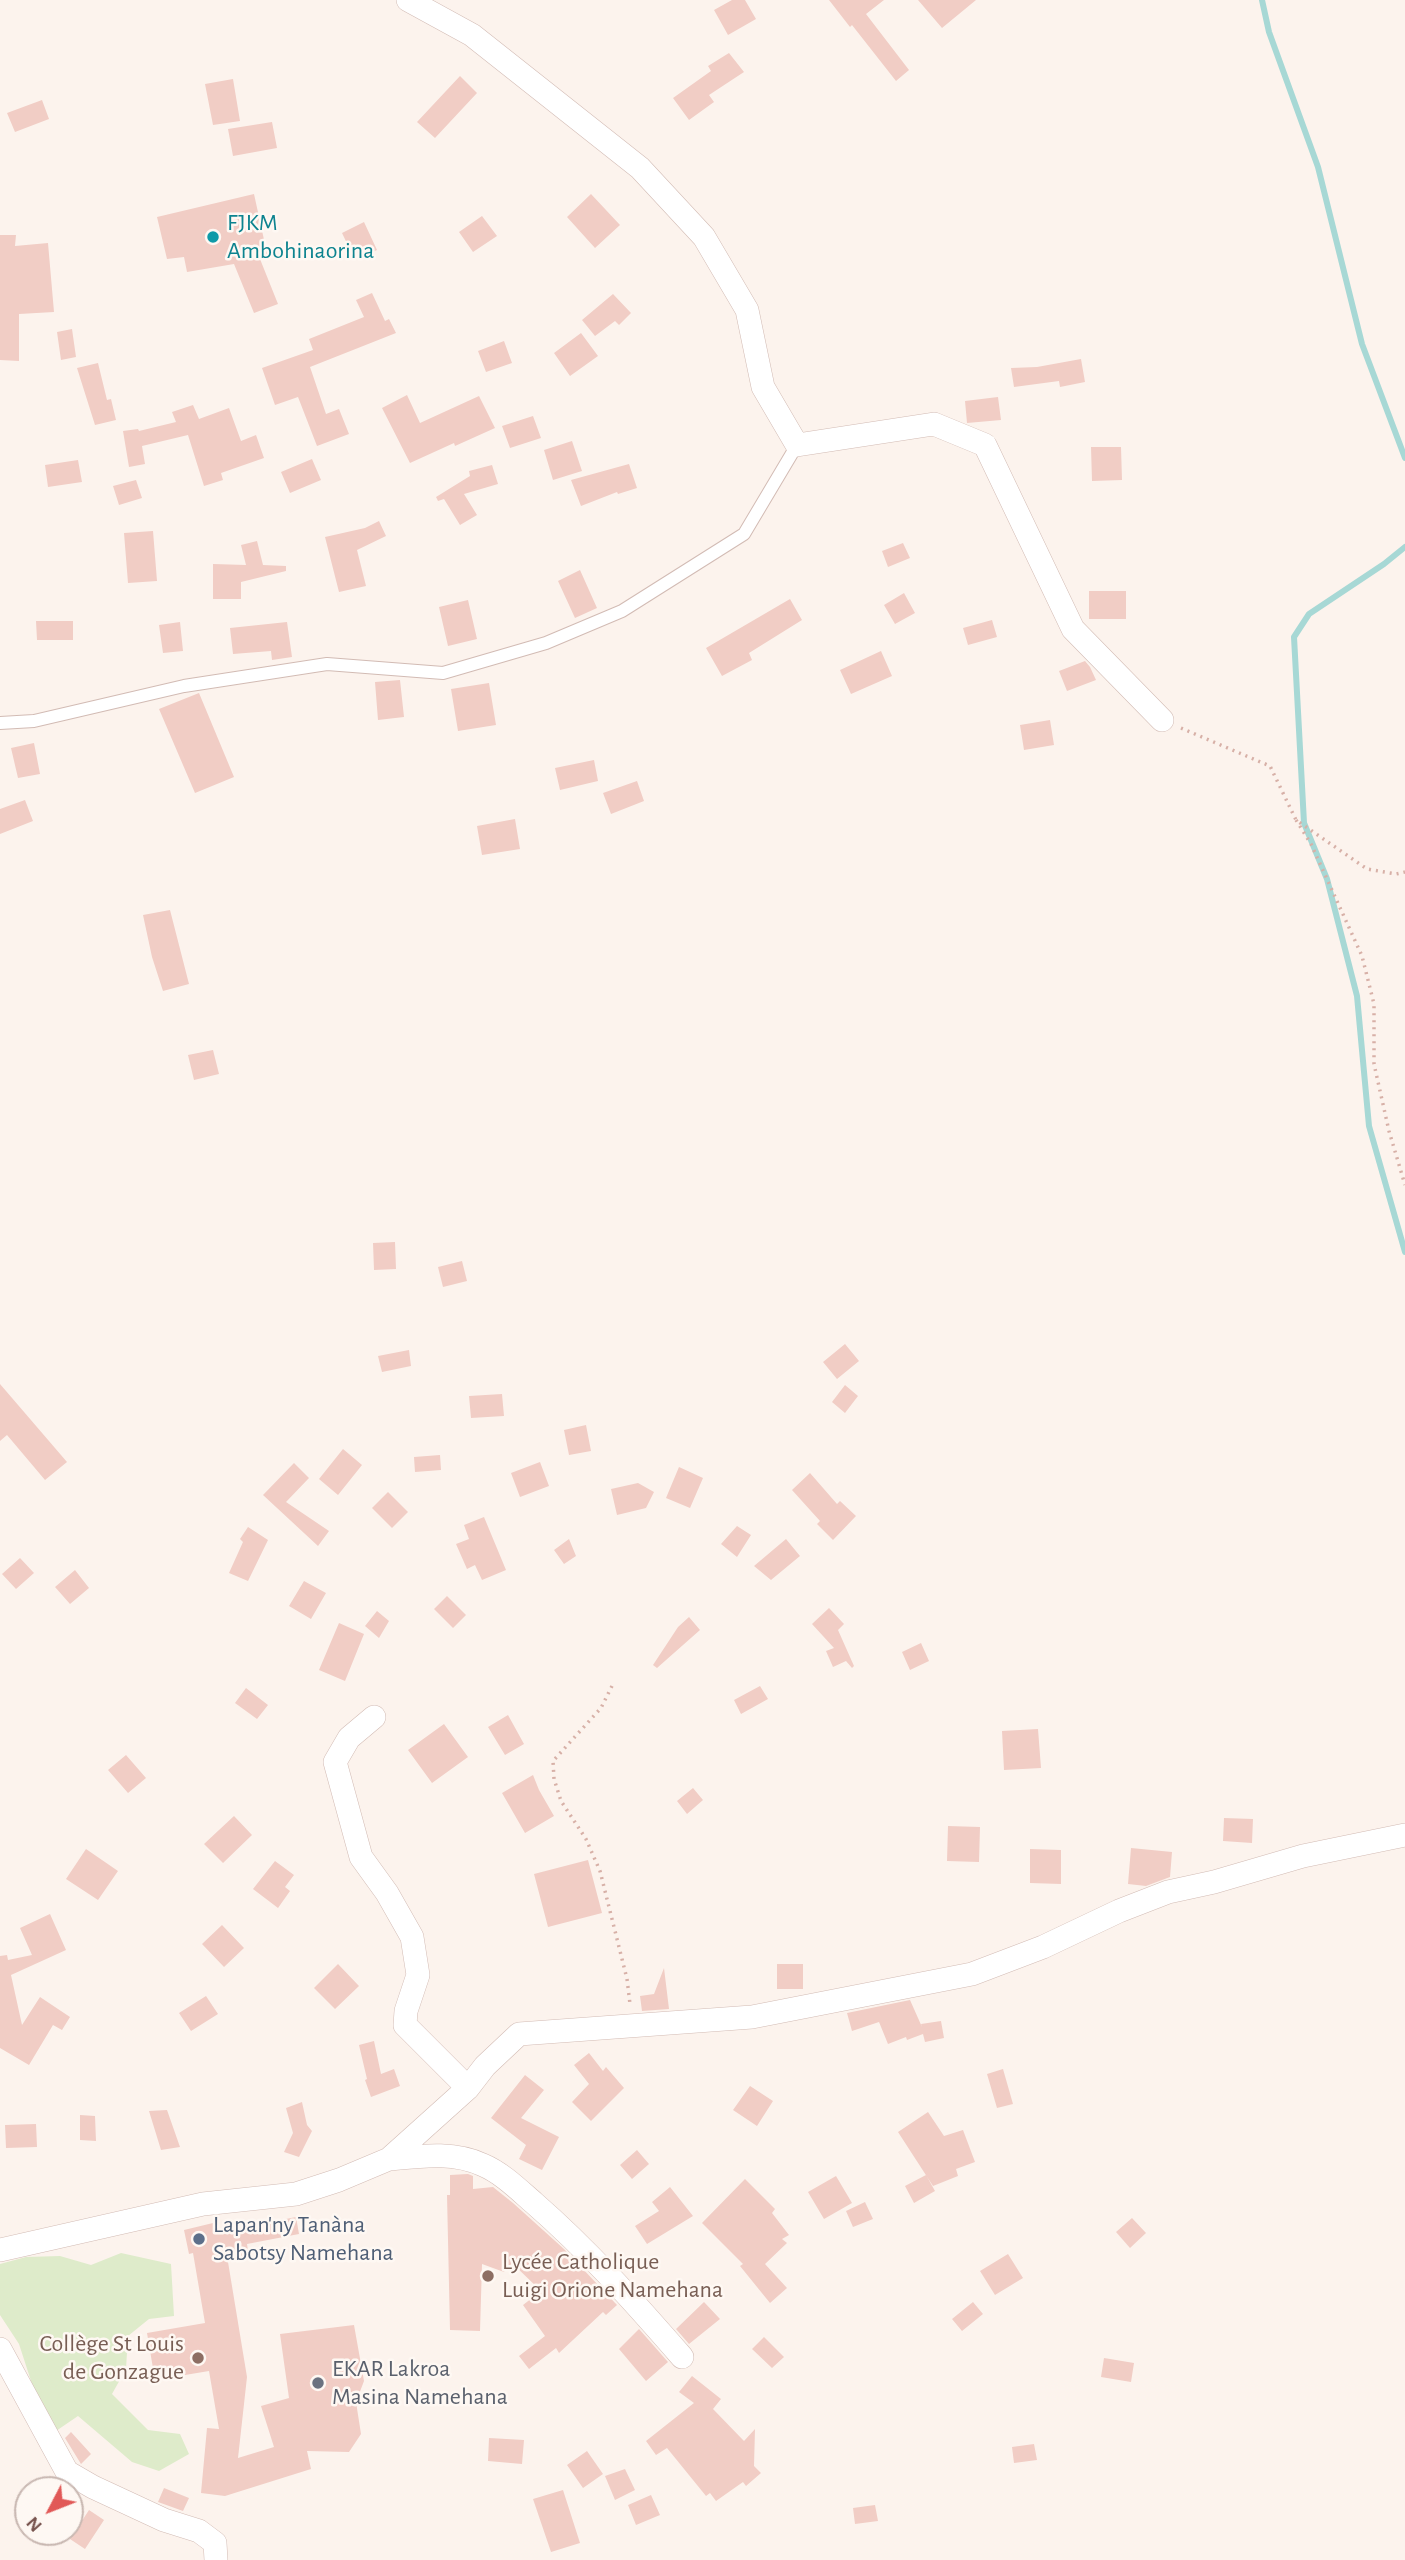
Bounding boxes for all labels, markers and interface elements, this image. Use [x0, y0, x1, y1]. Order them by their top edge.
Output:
place label: FJKM Ambohinaorina [227, 209, 374, 265]
marker: FJKM Ambohinaorina [205, 229, 221, 245]
place label: Lapan'ny Tanàna Sabotsy Namehana [213, 2211, 394, 2267]
marker: Lapan'ny Tanàna Sabotsy Namehana [191, 2231, 207, 2247]
place label: Lycée Catholique Luigi Orione Namehana [502, 2248, 723, 2304]
marker: Lycée Catholique Luigi Orione Namehana [480, 2268, 496, 2284]
place label: Collège St Louis de Gonzague [40, 2330, 184, 2386]
marker: Collège St Louis de Gonzague [190, 2350, 206, 2366]
place label: EKAR Lakroa Masina Namehana [332, 2355, 508, 2411]
marker: EKAR Lakroa Masina Namehana [310, 2375, 326, 2391]
north arrow [14, 2476, 84, 2546]
text: N [23, 2513, 46, 2535]

